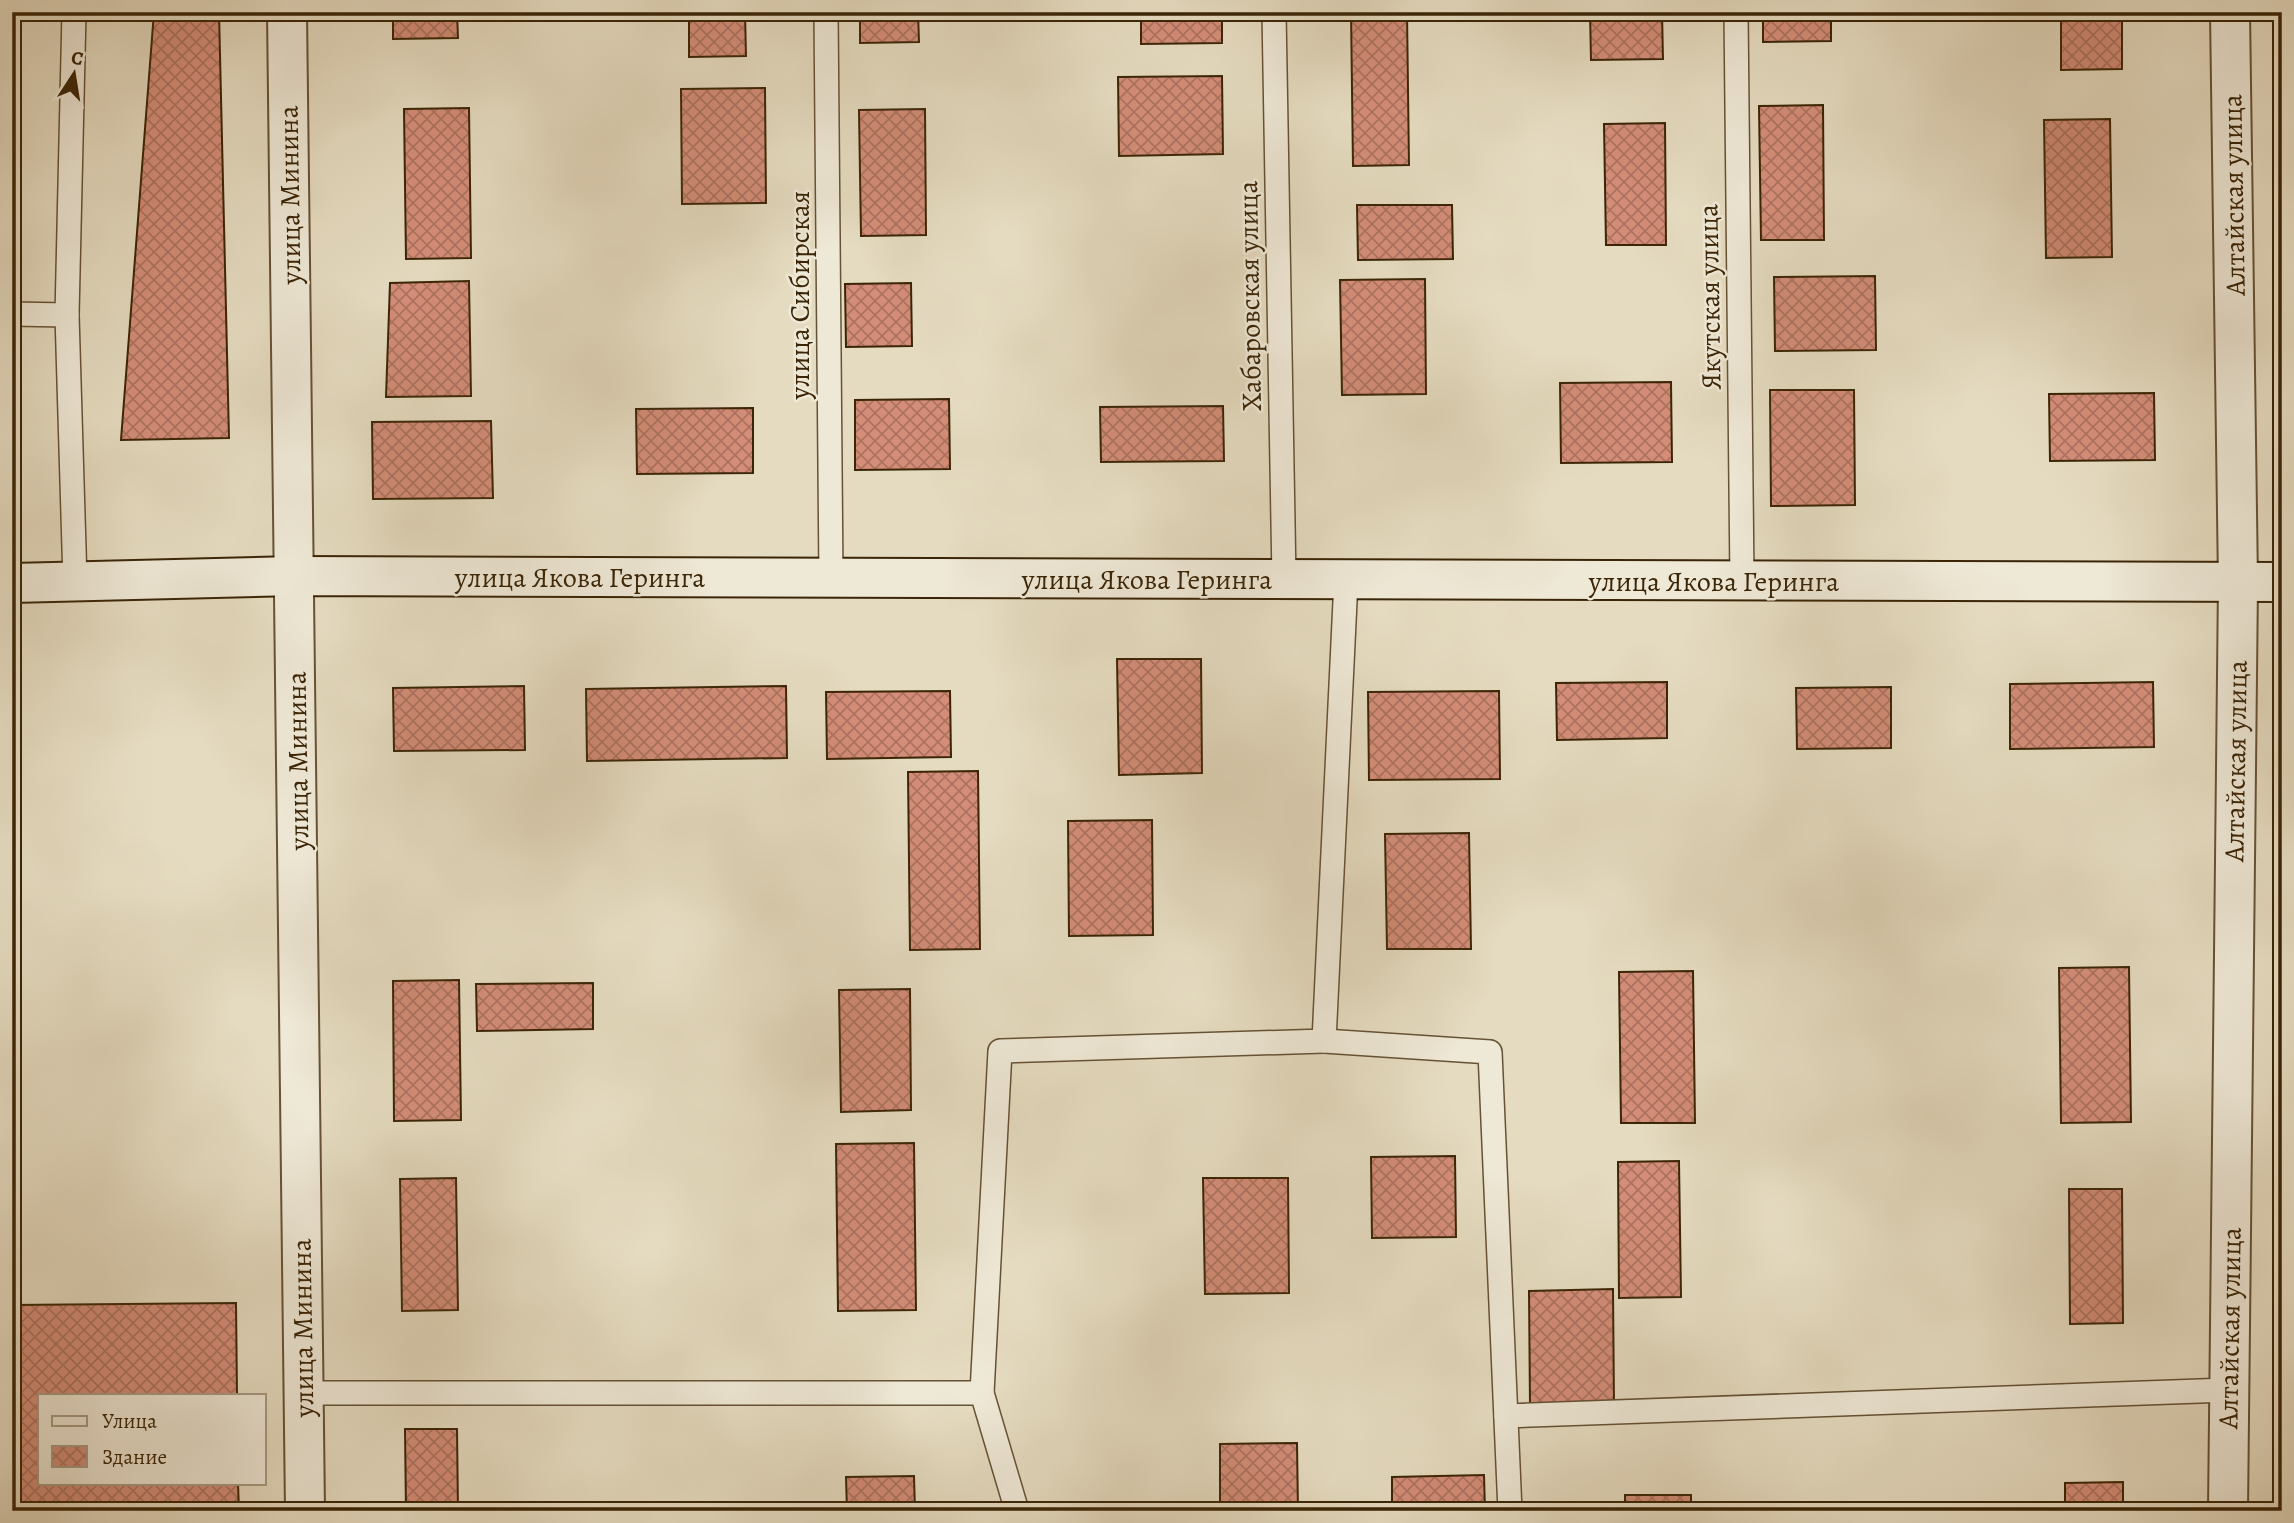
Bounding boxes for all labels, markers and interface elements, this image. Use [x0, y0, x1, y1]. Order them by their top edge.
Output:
north arrow [38, 38, 108, 108]
text: С [69, 44, 86, 72]
street label: Алтайская улица [2213, 94, 2255, 297]
street label: улица Минина [269, 105, 311, 286]
street label: Хабаровская улица [1229, 180, 1271, 411]
street label: улица Сибирская [781, 191, 819, 400]
street label: Якутская улица [1689, 204, 1731, 390]
street label: улица Якова Геринга [454, 559, 705, 597]
street label: улица Якова Геринга [1021, 561, 1272, 599]
street label: улица Якова Геринга [1588, 563, 1839, 601]
street label: Алтайская улица [2215, 660, 2257, 863]
street label: улица Минина [277, 671, 319, 852]
street label: Алтайская улица [2209, 1227, 2251, 1430]
street label: улица Минина [282, 1238, 324, 1419]
legend [38, 1394, 266, 1484]
text: Улица [102, 1407, 157, 1435]
text: Здание [102, 1443, 167, 1471]

